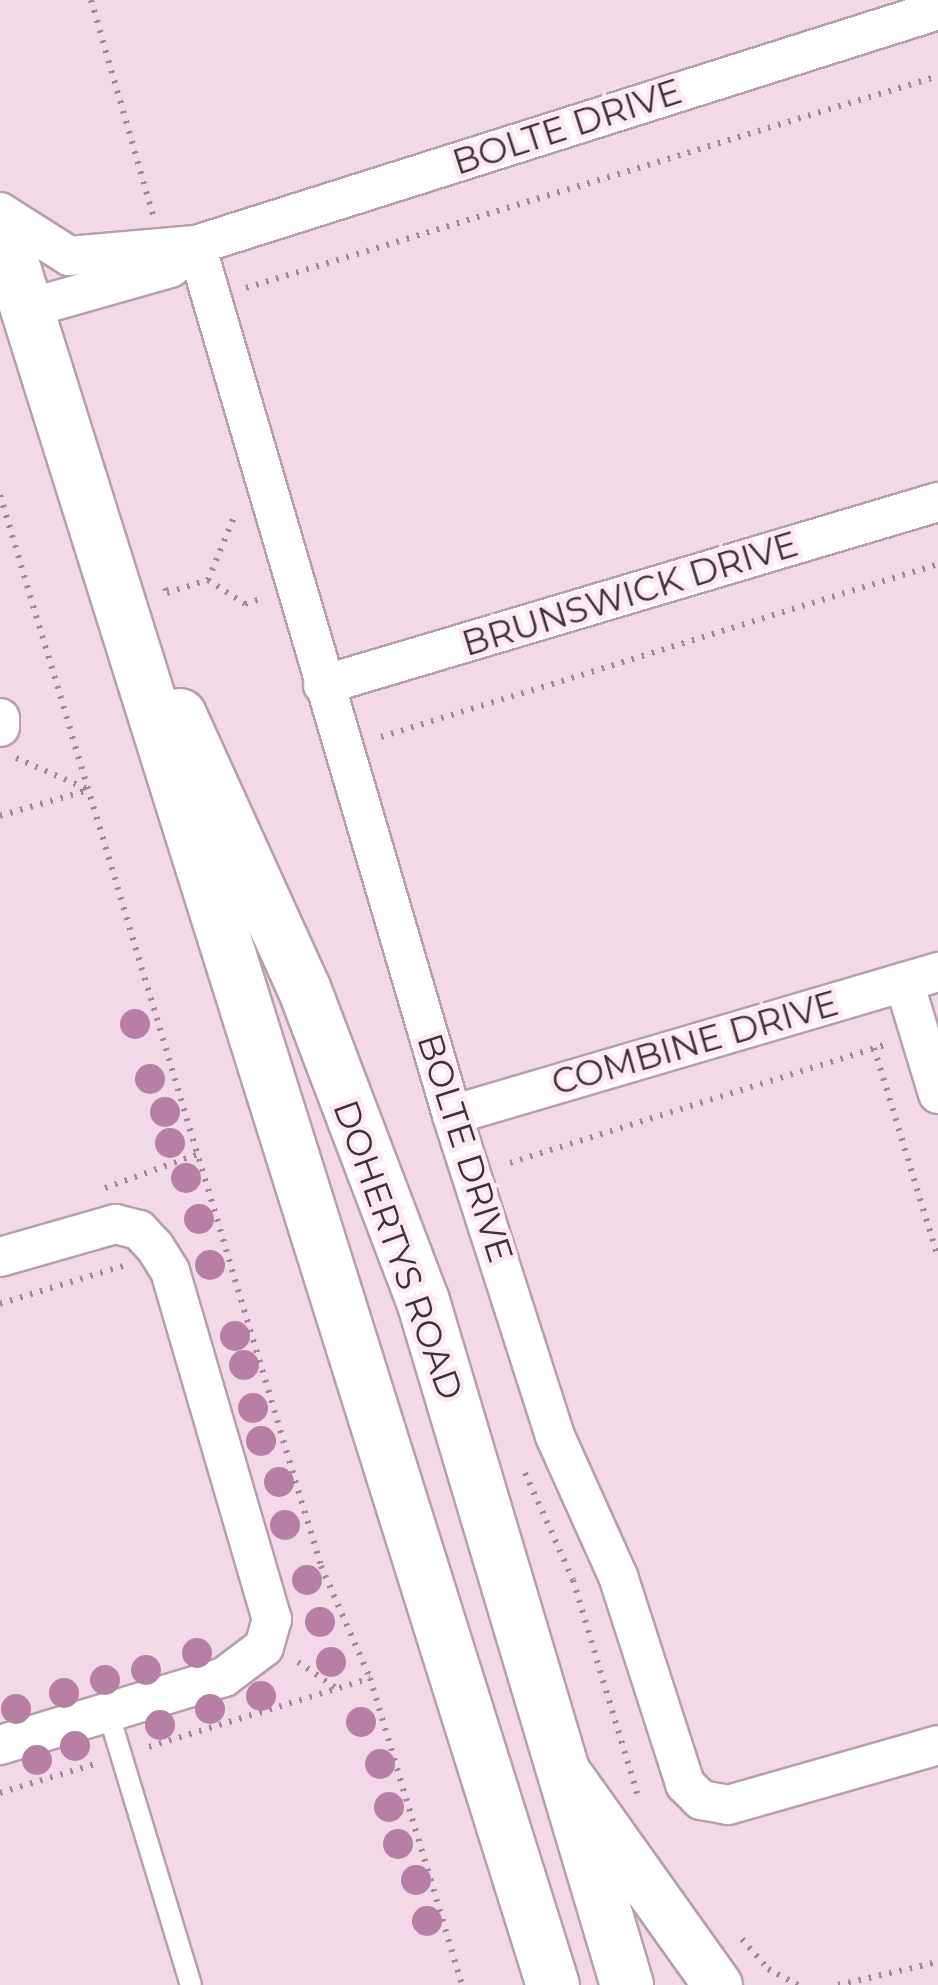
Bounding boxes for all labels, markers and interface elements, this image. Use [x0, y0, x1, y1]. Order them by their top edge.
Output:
street label: BOLTE DRIVE [447, 70, 687, 184]
street label: BRUNSWICK DRIVE [457, 523, 803, 665]
street label: COMBINE DRIVE [547, 982, 843, 1104]
street label: BOLTE DRIVE [408, 1028, 522, 1268]
street label: DOHERTYS ROAD [324, 1094, 472, 1406]

